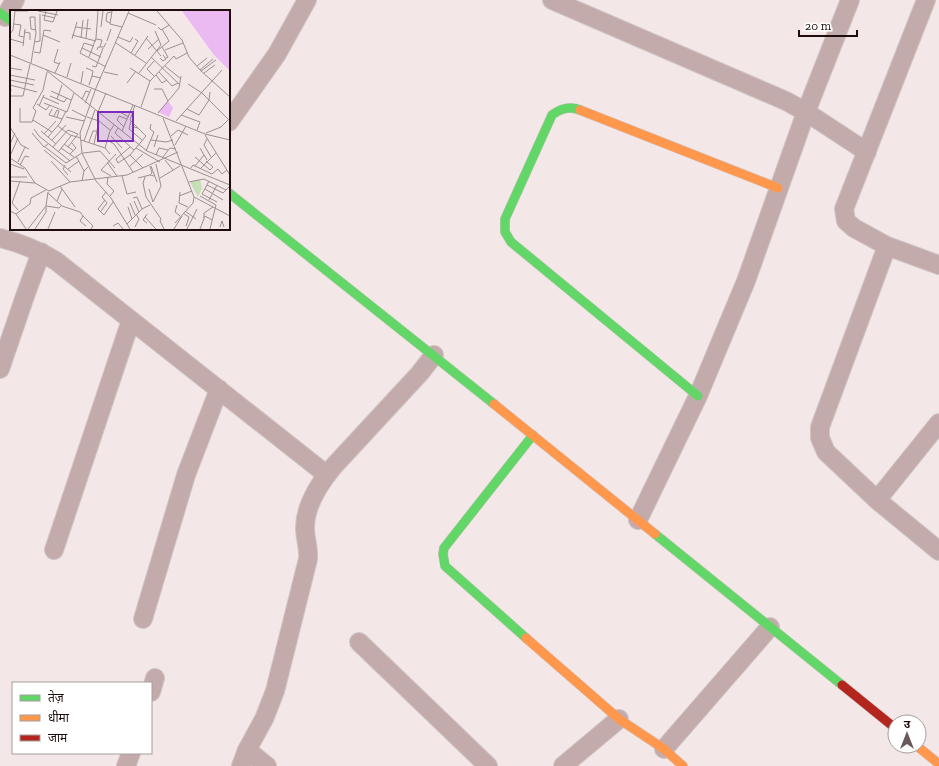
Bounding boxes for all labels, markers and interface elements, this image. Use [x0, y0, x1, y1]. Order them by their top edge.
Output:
inset map [10, 10, 230, 230]
scale bar [799, 12, 857, 38]
text: 20 m [805, 19, 832, 33]
legend [12, 682, 152, 754]
text: तेज़ [48, 690, 65, 705]
text: धीमा [48, 710, 70, 725]
north arrow [887, 714, 927, 754]
text: उ [904, 718, 911, 731]
text: जाम [48, 731, 68, 745]

